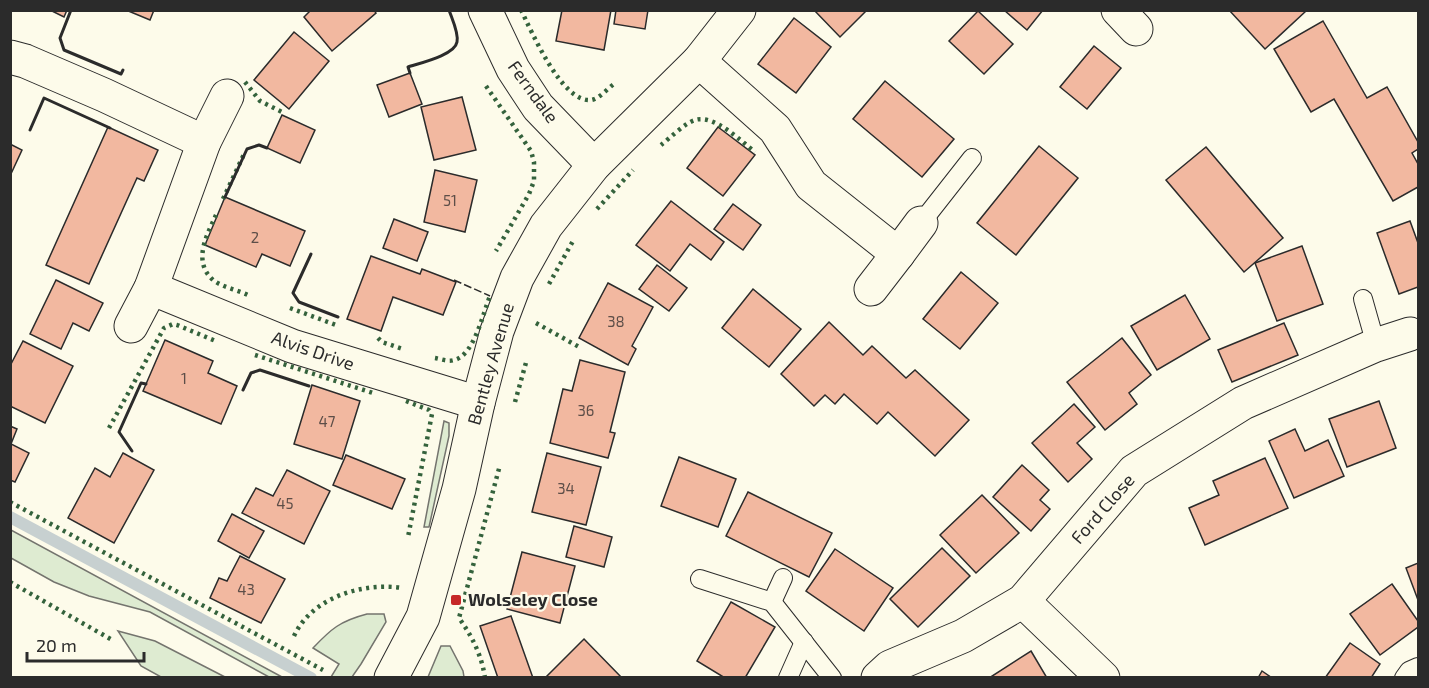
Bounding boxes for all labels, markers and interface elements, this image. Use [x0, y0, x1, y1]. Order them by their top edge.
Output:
street label: Ferndale [504, 56, 564, 127]
house number: 51 [443, 191, 457, 209]
house number: 2 [251, 228, 259, 246]
street label: Bentley Avenue [462, 300, 518, 427]
house number: 38 [607, 312, 625, 330]
street label: Alvis Drive [269, 326, 358, 374]
house number: 1 [181, 369, 187, 387]
house number: 36 [578, 401, 594, 419]
house number: 47 [319, 412, 336, 430]
street label: Ford Close [1066, 469, 1139, 548]
house number: 34 [557, 479, 575, 497]
house number: 45 [276, 494, 294, 512]
house number: 43 [237, 580, 255, 598]
place label: Wolseley Close [468, 588, 598, 610]
marker: Wolseley Close [449, 593, 463, 607]
scale bar [27, 625, 144, 663]
text: 20 m [36, 634, 77, 656]

